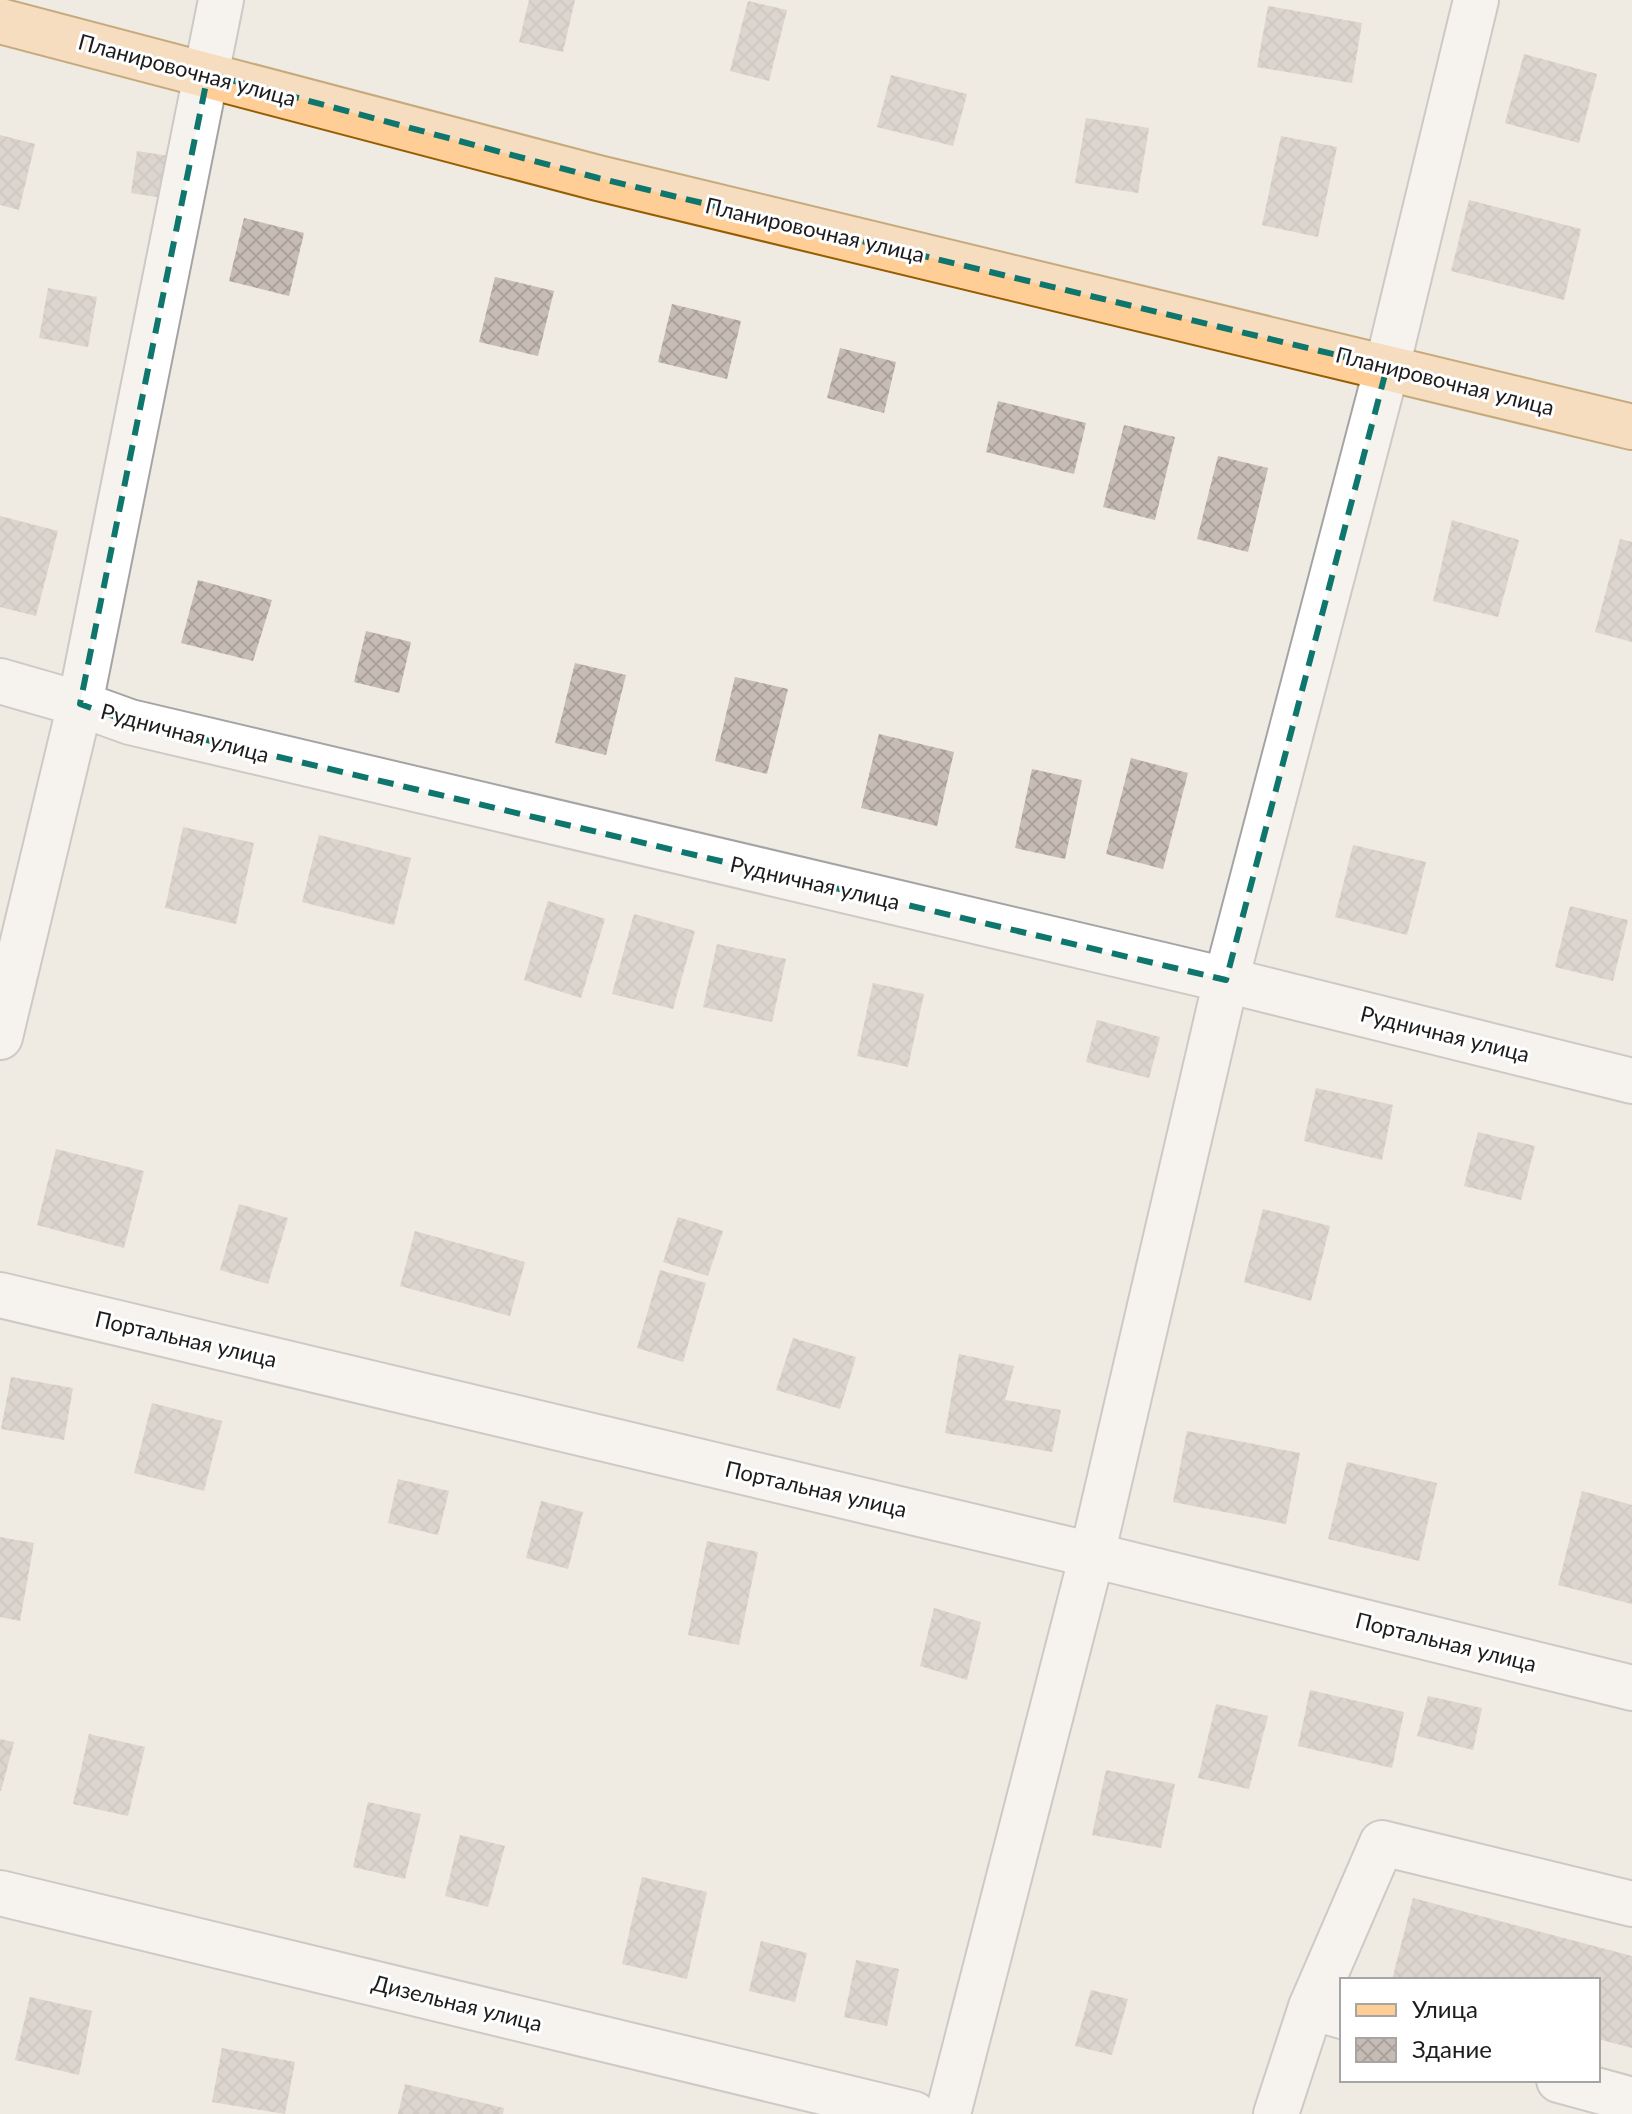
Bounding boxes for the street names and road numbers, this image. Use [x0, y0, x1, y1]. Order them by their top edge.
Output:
street label: Планировочная улица [75, 27, 299, 112]
street label: Планировочная улица [703, 191, 927, 268]
street label: Планировочная улица [1333, 340, 1557, 421]
street label: Рудничная улица [98, 697, 272, 768]
street label: Рудничная улица [728, 850, 903, 915]
street label: Рудничная улица [1358, 999, 1533, 1068]
street label: Портальная улица [93, 1304, 280, 1373]
street label: Портальная улица [723, 1454, 910, 1523]
street label: Портальная улица [1353, 1606, 1539, 1677]
street label: Дизельная улица [369, 1968, 545, 2037]

